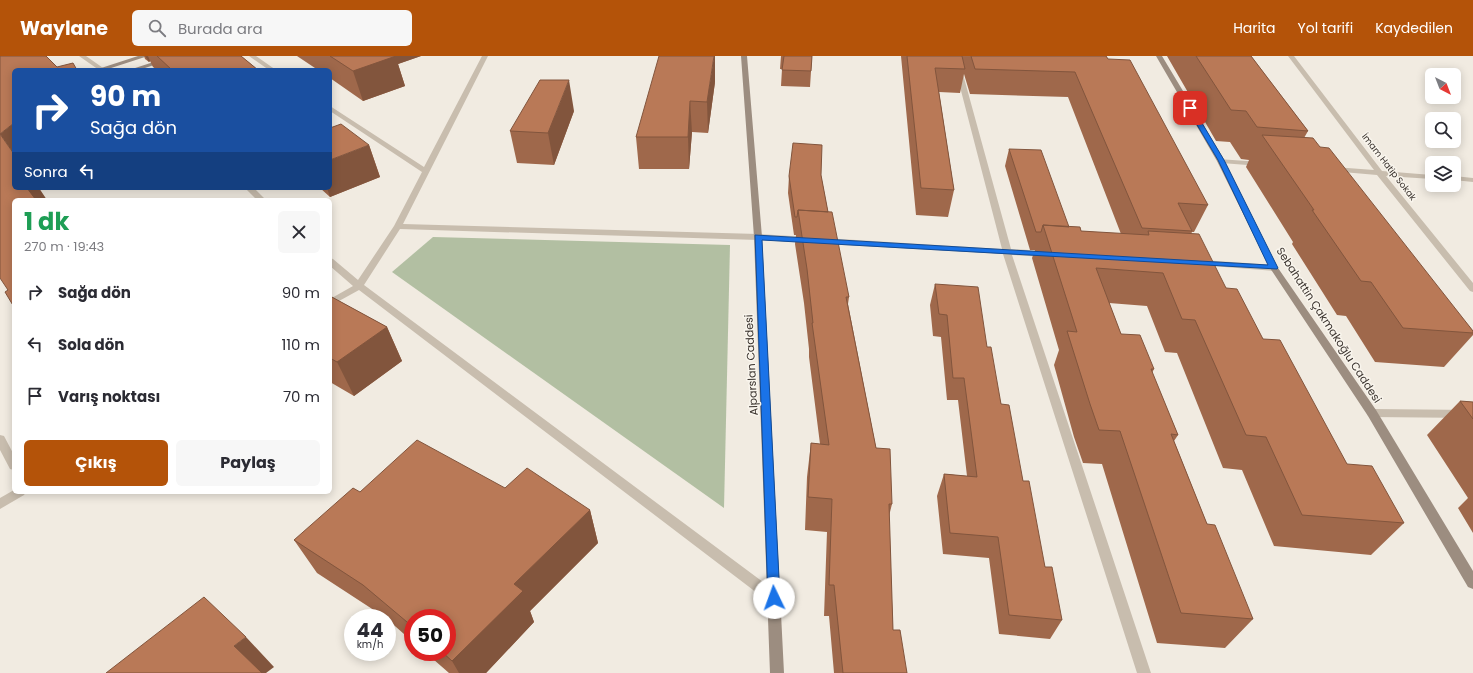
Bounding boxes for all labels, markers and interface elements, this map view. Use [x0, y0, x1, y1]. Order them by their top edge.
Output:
search box [132, 10, 412, 46]
text: Waylane [20, 15, 108, 42]
icon: search [146, 17, 168, 39]
text: Burada ara [178, 18, 263, 39]
text: Harita [1233, 18, 1276, 38]
text: Yol tarifi [1298, 18, 1353, 38]
text: Kaydedilen [1375, 18, 1453, 38]
north arrow [1425, 68, 1461, 104]
map controls [1425, 68, 1461, 192]
text: 90 m [90, 77, 161, 116]
icon: right [24, 84, 76, 136]
pin [1173, 91, 1207, 125]
icon: arrive [1179, 97, 1201, 119]
button: search [1425, 112, 1461, 148]
text: Sağa dön [90, 115, 177, 140]
street label: İmam Hatip Sokak [1359, 131, 1419, 203]
button: layers [1425, 156, 1461, 192]
icon: left [76, 160, 98, 182]
text: Sonra [24, 161, 68, 182]
text: 1 dk [24, 205, 69, 238]
button: close [278, 211, 320, 253]
text: 270 m · 19:43 [24, 237, 104, 256]
street label: Sebahattin Çakmakoğlu Caddesi [1273, 244, 1386, 406]
icon: right [24, 281, 46, 303]
text: Sağa dön [58, 282, 131, 303]
text: 90 m [282, 282, 320, 303]
street label: Alparslan Caddesi [740, 314, 762, 416]
icon: left [24, 333, 46, 355]
text: Sola dön [58, 334, 124, 355]
text: 110 m [282, 334, 320, 355]
icon: arrive [24, 385, 46, 407]
text: Varış noktası [58, 386, 160, 407]
text: 70 m [283, 386, 320, 407]
button: Çıkış [24, 440, 168, 486]
button: Paylaş [176, 440, 320, 486]
position arrow [753, 577, 795, 619]
speed limit sign: 50 [404, 609, 456, 661]
text: 44 [356, 616, 384, 644]
text: km/h [357, 637, 383, 652]

